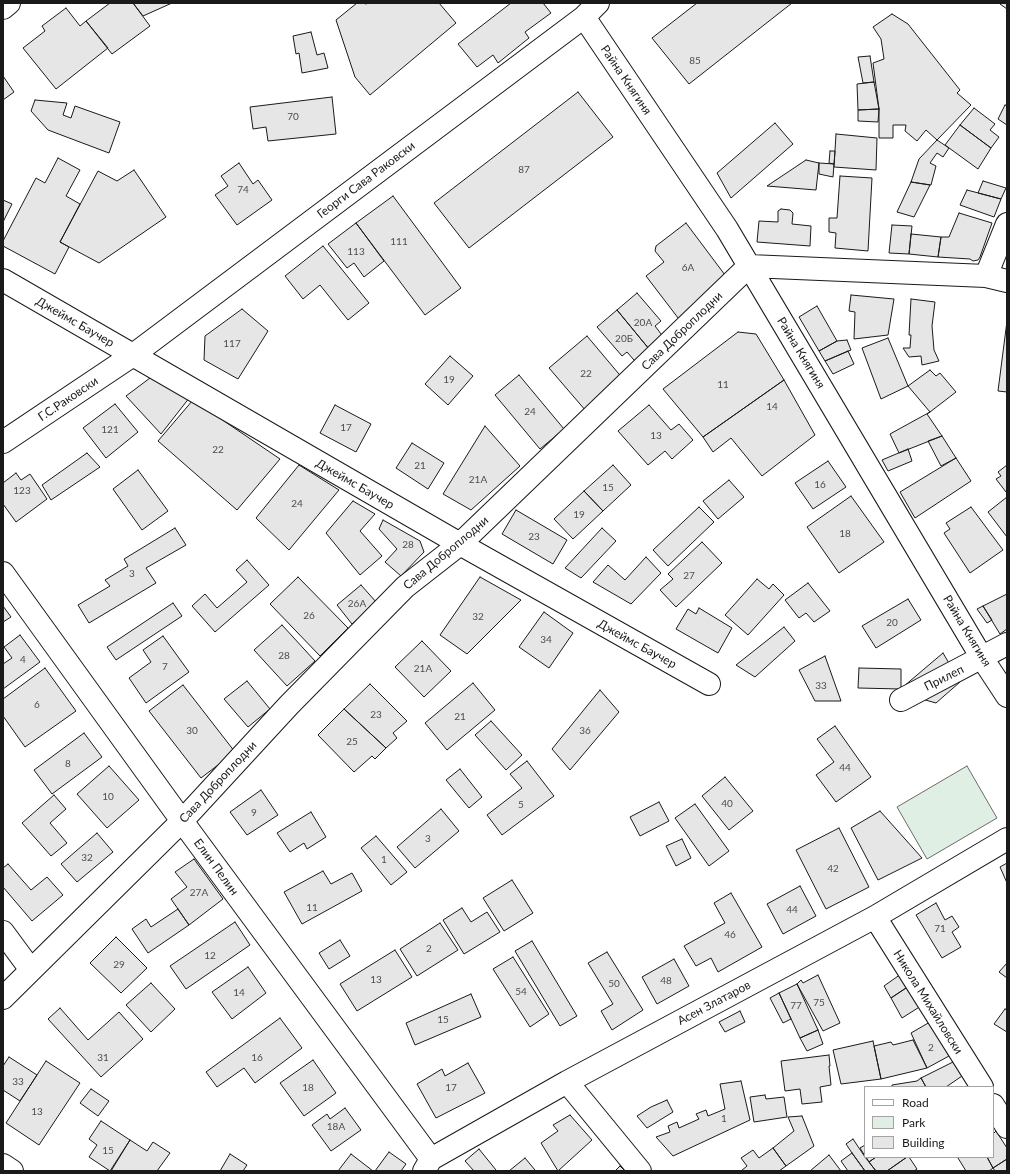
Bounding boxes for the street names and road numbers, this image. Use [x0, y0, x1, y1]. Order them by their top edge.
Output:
street label: Райна Княгиня [597, 42, 655, 118]
street label: Георги Сава Раковски [314, 139, 418, 221]
street label: Сава Доброплодни [639, 289, 725, 373]
street label: Джеймс Баучер [33, 294, 117, 350]
street label: Райна Княгиня [774, 315, 828, 391]
street label: Г.С.Раковски [35, 374, 101, 424]
street label: Джеймс Баучер [313, 456, 397, 512]
street label: Сава Доброплодни [400, 513, 492, 593]
street label: Райна Княгиня [940, 593, 994, 669]
street label: Джеймс Баучер [595, 616, 679, 672]
street label: Прилеп [922, 662, 966, 694]
street label: Сава Доброплодни [176, 738, 260, 826]
street label: Елин Пелин [191, 836, 241, 898]
street label: Никола Михайловски [890, 947, 966, 1057]
street label: Асен Златаров [675, 978, 753, 1028]

